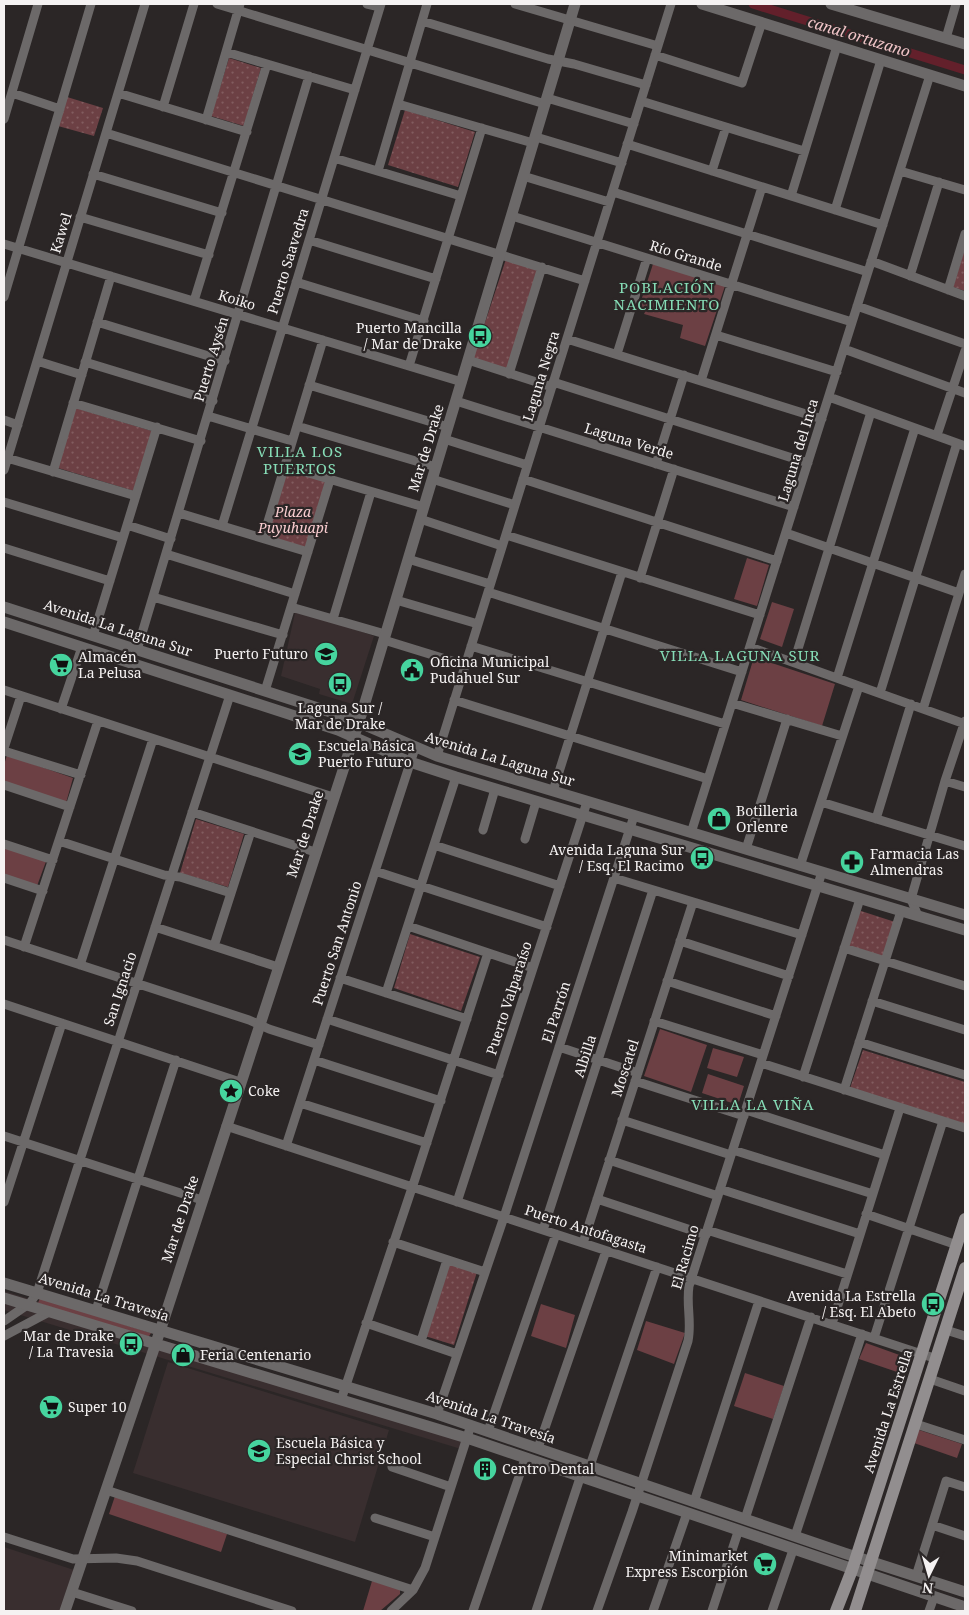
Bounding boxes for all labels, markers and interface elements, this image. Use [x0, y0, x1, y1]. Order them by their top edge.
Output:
water label: canal ortuzano [806, 11, 913, 61]
street label: Puerto Saavedra [262, 205, 313, 316]
street label: Kawel [45, 210, 76, 256]
street label: Río Grande [648, 236, 725, 276]
district label: POBLACIÓN NACIMIENTO [614, 277, 720, 314]
street label: Koiko [216, 285, 258, 314]
street label: Puerto Aysén [189, 314, 232, 404]
place label: Puerto Mancilla / Mar de Drake [356, 318, 462, 353]
bus stop icon: Puerto Mancilla / Mar de Drake [467, 323, 493, 349]
street label: Laguna Negra [518, 328, 563, 423]
street label: Laguna del Inca [773, 396, 822, 504]
street label: Mar de Drake [403, 402, 448, 494]
street label: Laguna Verde [582, 418, 676, 463]
district label: VILLA LOS PUERTOS [257, 441, 343, 478]
park label: Plaza Puyuhuapi [257, 502, 329, 537]
street label: Avenida La Laguna Sur [41, 595, 195, 661]
school or university icon: Puerto Futuro [313, 641, 339, 667]
place label: Puerto Futuro [214, 644, 308, 663]
district label: VILLA LAGUNA SUR [660, 645, 820, 665]
place label: Almacén La Pelusa [78, 647, 142, 682]
supermarket icon: Almacén La Pelusa [48, 652, 74, 678]
place label: Oficina Municipal Pudahuel Sur [430, 652, 550, 687]
public building icon: Oficina Municipal Pudahuel Sur [399, 657, 425, 683]
bus stop icon: Laguna Sur / Mar de Drake [327, 671, 353, 697]
place label: Laguna Sur / Mar de Drake [295, 698, 385, 733]
street label: Avenida La Laguna Sur [423, 727, 578, 790]
place label: Escuela Básica Puerto Futuro [318, 736, 415, 771]
school or university icon: Escuela Básica Puerto Futuro [287, 741, 313, 767]
street label: Mar de Drake [281, 788, 328, 880]
place label: Botilleria Orlenre [736, 801, 798, 836]
shop icon: Botilleria Orlenre [706, 806, 732, 832]
place label: Avenida Laguna Sur / Esq. El Racimo [549, 840, 684, 875]
place label: Farmacia Las Almendras [870, 844, 959, 879]
bus stop icon: Avenida Laguna Sur / Esq. El Racimo [689, 845, 715, 871]
pharmacy icon: Farmacia Las Almendras [839, 849, 865, 875]
street label: Puerto San Antonio [307, 878, 366, 1007]
street label: Puerto Valparaíso [481, 939, 536, 1057]
street label: San Ignacio [99, 949, 140, 1028]
street label: El Parrón [537, 979, 574, 1045]
street label: Albilla [569, 1032, 600, 1080]
street label: Moscatel [606, 1036, 643, 1099]
place icon: Coke [218, 1078, 244, 1104]
place label: Coke [248, 1081, 280, 1100]
district label: VILLA LA VIÑA [691, 1094, 815, 1114]
street label: Mar de Drake [156, 1173, 203, 1265]
street label: Puerto Antofagasta [523, 1200, 650, 1257]
street label: El Racimo [666, 1222, 703, 1291]
street label: Avenida La Travesía [37, 1268, 172, 1325]
place label: Avenida La Estrella / Esq. El Abeto [787, 1286, 916, 1321]
bus stop icon: Avenida La Estrella / Esq. El Abeto [920, 1291, 946, 1317]
place label: Mar de Drake / La Travesia [23, 1326, 114, 1361]
bus stop icon: Mar de Drake / La Travesia [118, 1331, 144, 1357]
shop icon: Feria Centenario [170, 1342, 196, 1368]
place label: Feria Centenario [200, 1345, 311, 1364]
street label: Avenida La Estrella [859, 1346, 917, 1475]
street label: Avenida La Travesía [424, 1385, 558, 1448]
supermarket icon: Super 10 [38, 1394, 64, 1420]
place label: Super 10 [68, 1397, 127, 1416]
place label: Escuela Básica y Especial Christ School [276, 1433, 422, 1468]
school or university icon: Escuela Básica y Especial Christ School [246, 1438, 272, 1464]
building icon: Centro Dental [472, 1456, 498, 1482]
place label: Centro Dental [502, 1459, 595, 1478]
place label: Minimarket Express Escorpión [625, 1546, 748, 1581]
north arrow [904, 1550, 954, 1600]
supermarket icon: Minimarket Express Escorpión [752, 1551, 778, 1577]
text: N [921, 1579, 934, 1598]

